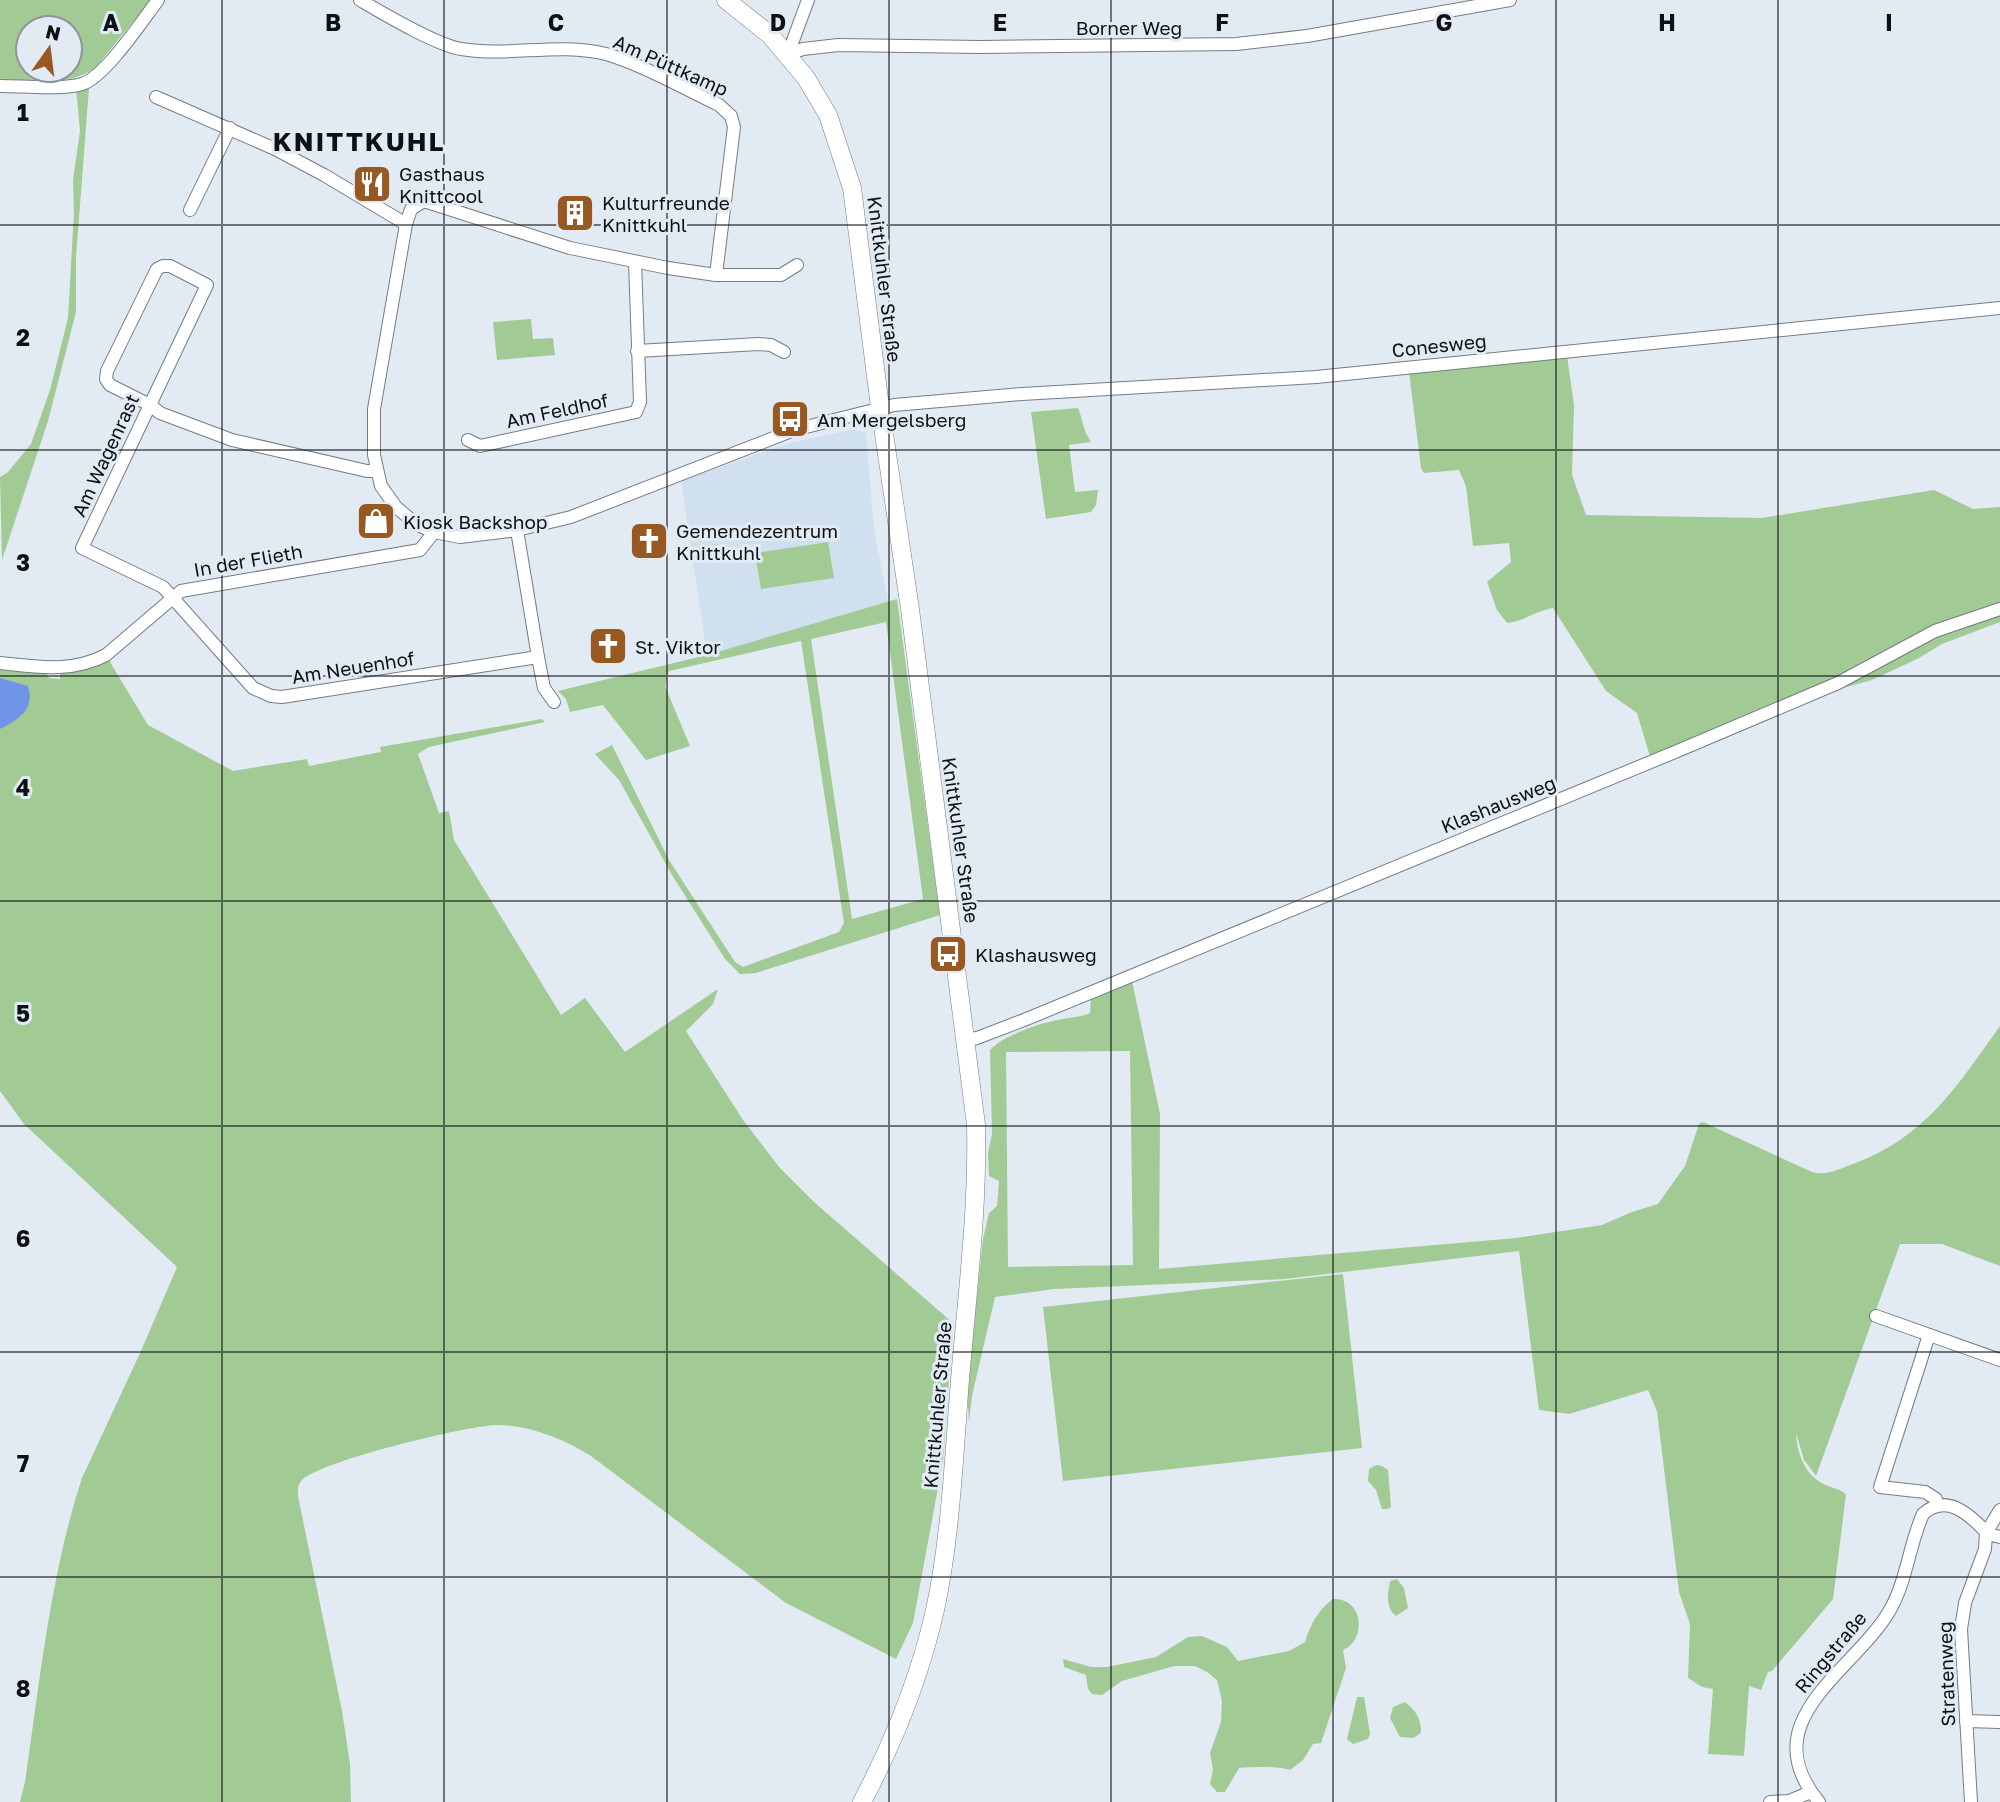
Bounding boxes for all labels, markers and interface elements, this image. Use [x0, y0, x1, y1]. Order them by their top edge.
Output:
text: A [103, 8, 120, 36]
text: B [325, 8, 341, 36]
text: C [548, 8, 564, 36]
text: D [770, 8, 786, 36]
text: E [993, 8, 1007, 36]
text: F [1215, 8, 1229, 36]
text: G [1436, 8, 1452, 36]
text: H [1658, 8, 1676, 36]
text: I [1885, 8, 1893, 36]
north arrow [14, 14, 84, 84]
street label: Borner Weg [1076, 16, 1182, 39]
text: N [43, 19, 63, 45]
street label: Am Püttkamp [610, 29, 732, 101]
text: 1 [17, 98, 29, 126]
district label: KNITTKUHL [273, 126, 445, 157]
place label: Gasthaus Knittcool [399, 162, 485, 207]
restaurant icon: Gasthaus Knittcool [351, 163, 393, 205]
place label: Kulturfreunde Knittkuhl [602, 191, 730, 236]
building icon: Kulturfreunde Knittkuhl [554, 192, 596, 234]
street label: Knittkuhler Straße [863, 195, 907, 363]
text: 2 [16, 323, 30, 351]
street label: Conesweg [1391, 329, 1487, 361]
street label: Am Feldhof [504, 388, 610, 432]
street label: Am Wagenrast [67, 390, 143, 520]
bus stop icon: Am Mergelsberg [769, 398, 811, 440]
place label: Am Mergelsberg [817, 408, 966, 431]
shop icon: Kiosk Backshop [355, 500, 397, 542]
place label: Kiosk Backshop [403, 510, 548, 533]
place label: Gemendezentrum Knittkuhl [676, 519, 838, 564]
church icon: Gemendezentrum Knittkuhl [628, 520, 670, 562]
street label: In der Flieth [192, 539, 304, 581]
text: 3 [16, 548, 30, 576]
church icon: St. Viktor [587, 625, 629, 667]
place label: St. Viktor [635, 635, 721, 658]
street label: Am Neuenhof [290, 646, 416, 688]
street label: Knittkuhler Straße [938, 756, 984, 924]
street label: Klashausweg [1437, 771, 1559, 837]
text: 4 [16, 773, 30, 801]
bus stop icon: Klashausweg [927, 933, 969, 975]
place label: Klashausweg [975, 943, 1097, 966]
text: 5 [16, 999, 30, 1027]
text: 6 [16, 1224, 30, 1252]
street label: Knittkuhler Straße [918, 1321, 956, 1489]
text: 7 [17, 1449, 29, 1477]
street label: Ringstraße [1789, 1607, 1871, 1697]
street label: Stratenweg [1933, 1621, 1959, 1727]
text: 8 [16, 1674, 30, 1702]

